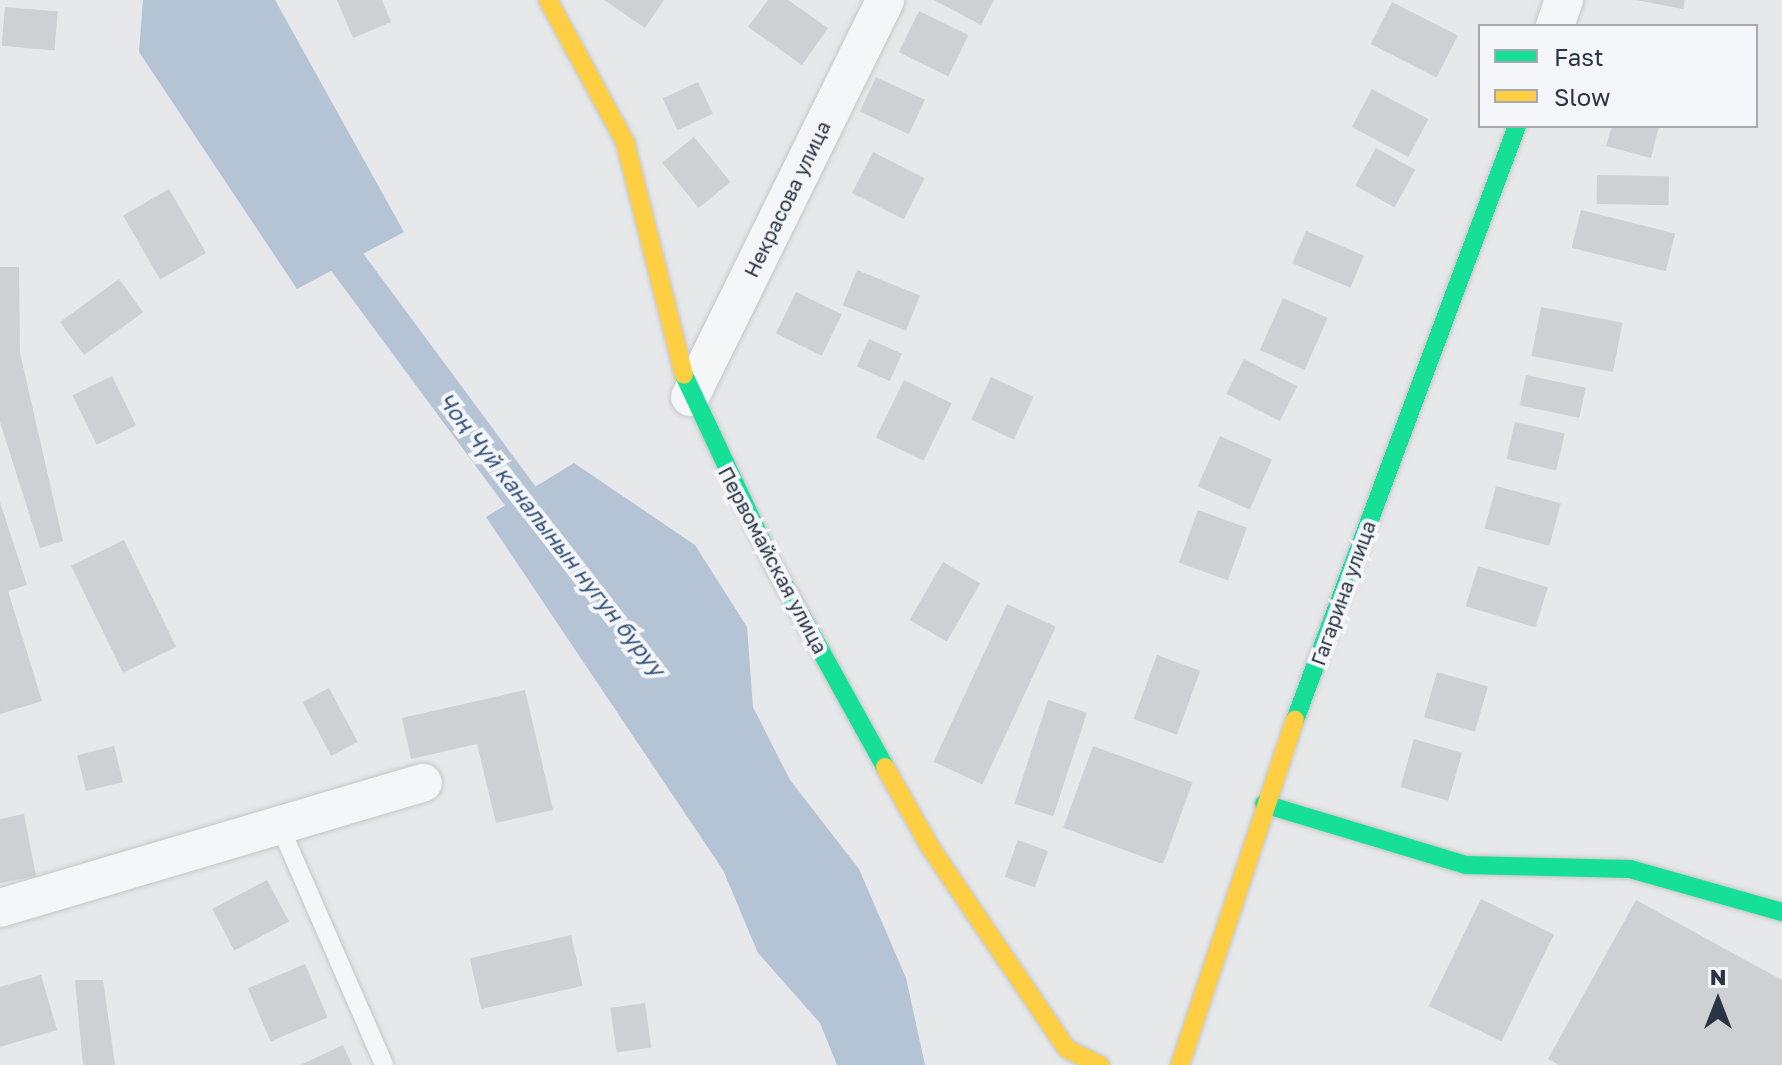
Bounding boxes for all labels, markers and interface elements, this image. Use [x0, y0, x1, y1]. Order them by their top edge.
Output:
legend [1478, 24, 1758, 128]
text: Fast [1554, 42, 1604, 71]
text: Slow [1554, 82, 1610, 111]
street label: Некрасова улица [739, 117, 835, 281]
water label: Чоң Чүй каналынын нугун буруу [433, 387, 671, 681]
street label: Первомайская улица [713, 462, 833, 658]
street label: Гагарина улица [1306, 517, 1380, 669]
north arrow [1678, 961, 1758, 1041]
text: N [1710, 963, 1726, 990]

